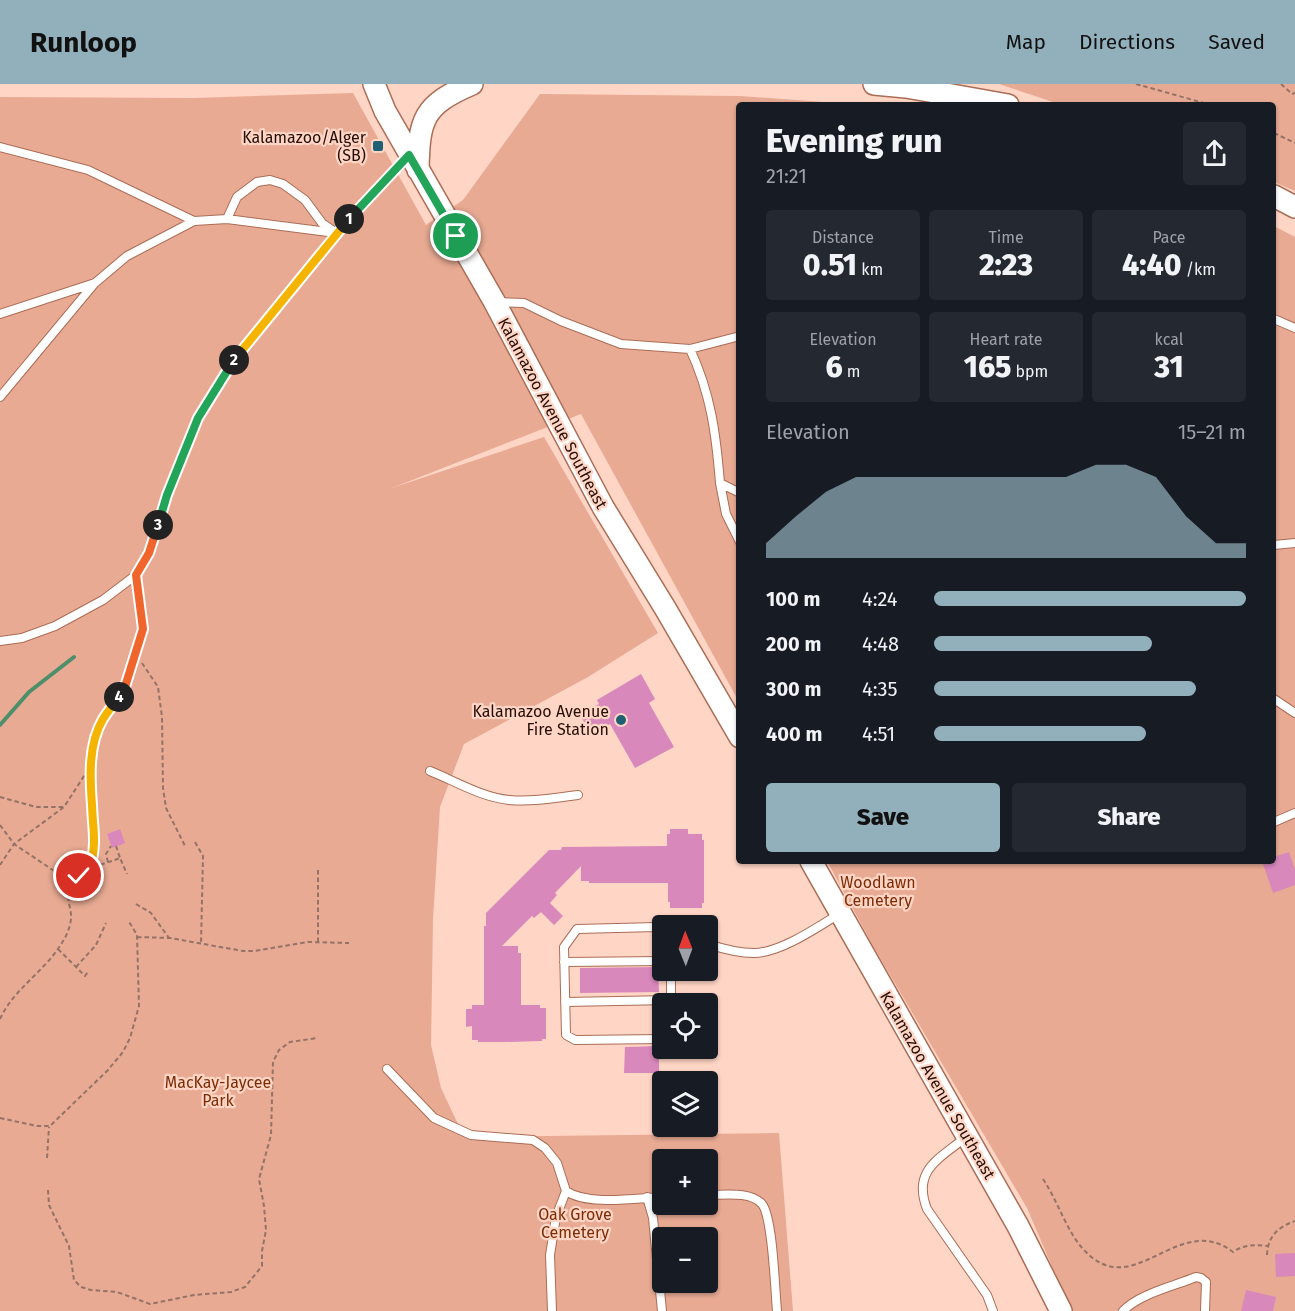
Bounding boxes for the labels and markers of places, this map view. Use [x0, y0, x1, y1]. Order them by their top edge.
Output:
place label: Kalamazoo/Alger (SB) [242, 128, 367, 165]
marker: Kalamazoo/Alger (SB) [371, 139, 385, 153]
pin: 1 [334, 204, 364, 234]
pin [430, 210, 481, 261]
pin: 2 [219, 345, 249, 375]
pin: 3 [143, 510, 173, 540]
pin: 4 [104, 682, 134, 712]
place label: Kalamazoo Avenue Fire Station [473, 702, 609, 739]
marker: Kalamazoo Avenue Fire Station [614, 713, 628, 727]
pin [53, 850, 104, 901]

